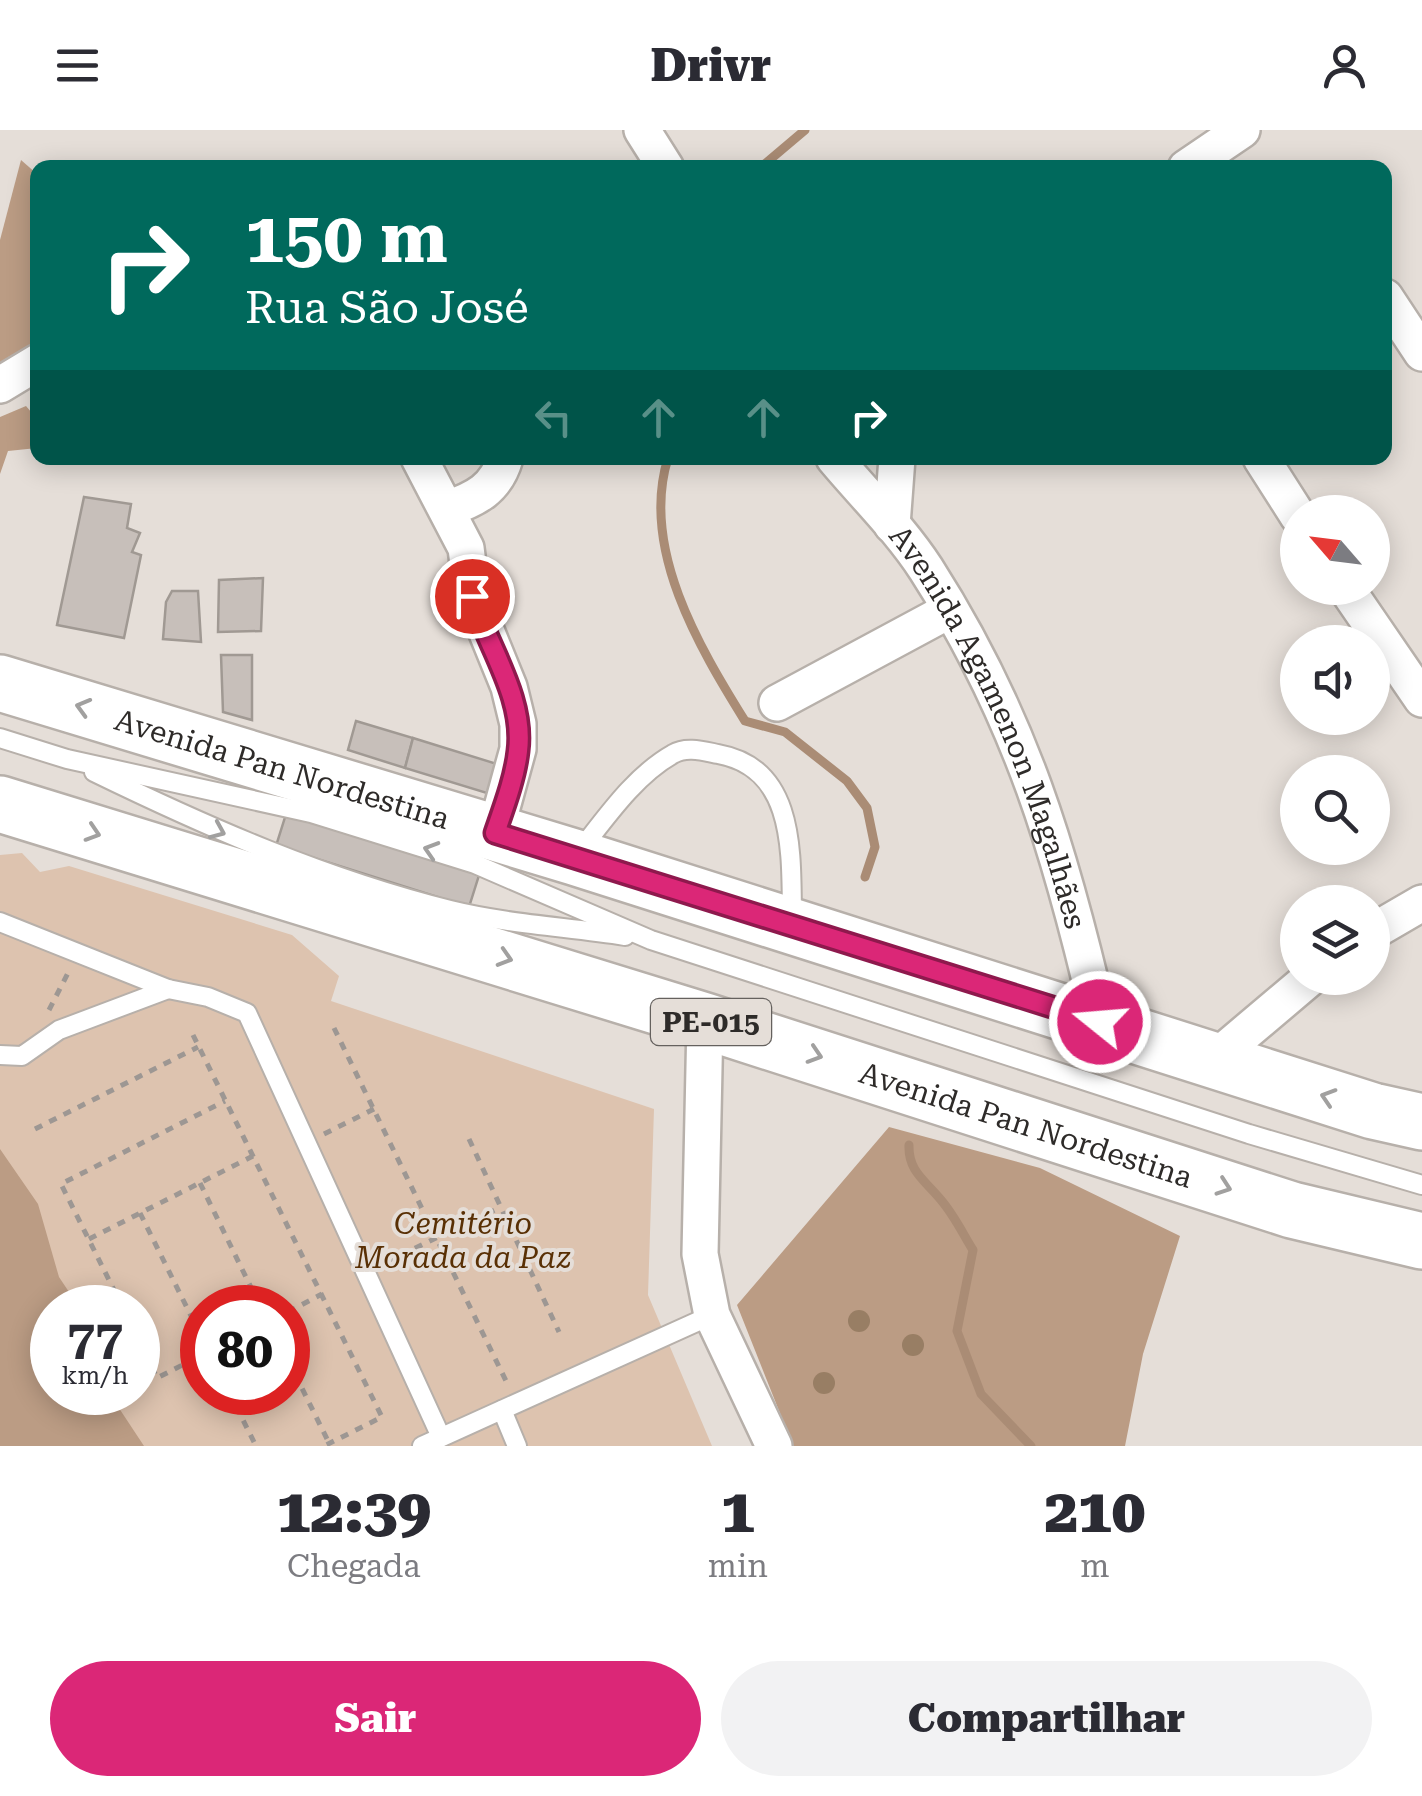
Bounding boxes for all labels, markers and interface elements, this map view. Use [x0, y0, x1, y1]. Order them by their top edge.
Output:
icon: menu [50, 38, 105, 93]
icon: person [1317, 38, 1372, 93]
text: Drivr [651, 39, 771, 92]
text: 150 m [245, 197, 448, 279]
icon: right [80, 200, 210, 330]
text: Rua São José [245, 281, 529, 334]
icon: left [526, 390, 581, 445]
icon: ahead [631, 390, 686, 445]
icon: ahead [736, 390, 791, 445]
icon: right [841, 390, 896, 445]
north arrow [1280, 495, 1390, 605]
map controls [1280, 495, 1390, 995]
street label: Avenida Agamenon Magalhães [883, 518, 1094, 932]
pin [430, 554, 515, 639]
icon: arrive [445, 569, 500, 624]
button: sound [1280, 625, 1390, 735]
one-way arrow [75, 698, 92, 719]
street label: Avenida Pan Nordestina [111, 701, 454, 836]
button: search [1280, 755, 1390, 865]
one-way arrow [208, 820, 225, 840]
one-way arrow [84, 822, 101, 842]
one-way arrow [424, 841, 441, 862]
button: layers [1280, 885, 1390, 995]
one-way arrow [495, 946, 512, 967]
position arrow [1048, 970, 1152, 1074]
road number: PE-015 [651, 999, 771, 1045]
one-way arrow [805, 1044, 822, 1064]
street label: Avenida Pan Nordestina [855, 1054, 1197, 1194]
one-way arrow [1320, 1088, 1337, 1108]
one-way arrow [1214, 1176, 1231, 1196]
park label: Cemitério Morada da Paz [354, 1206, 571, 1275]
speed limit sign: 80 [180, 1285, 310, 1415]
text: 77 [67, 1309, 123, 1367]
text: km/h [62, 1361, 128, 1390]
text: 12:39 [277, 1476, 431, 1547]
text: 1 [721, 1476, 755, 1547]
text: 210 [1044, 1476, 1145, 1547]
text: Chegada [287, 1547, 421, 1585]
text: min [708, 1547, 768, 1585]
text: m [1080, 1547, 1109, 1585]
button: Sair [50, 1661, 701, 1776]
button: Compartilhar [721, 1661, 1372, 1776]

